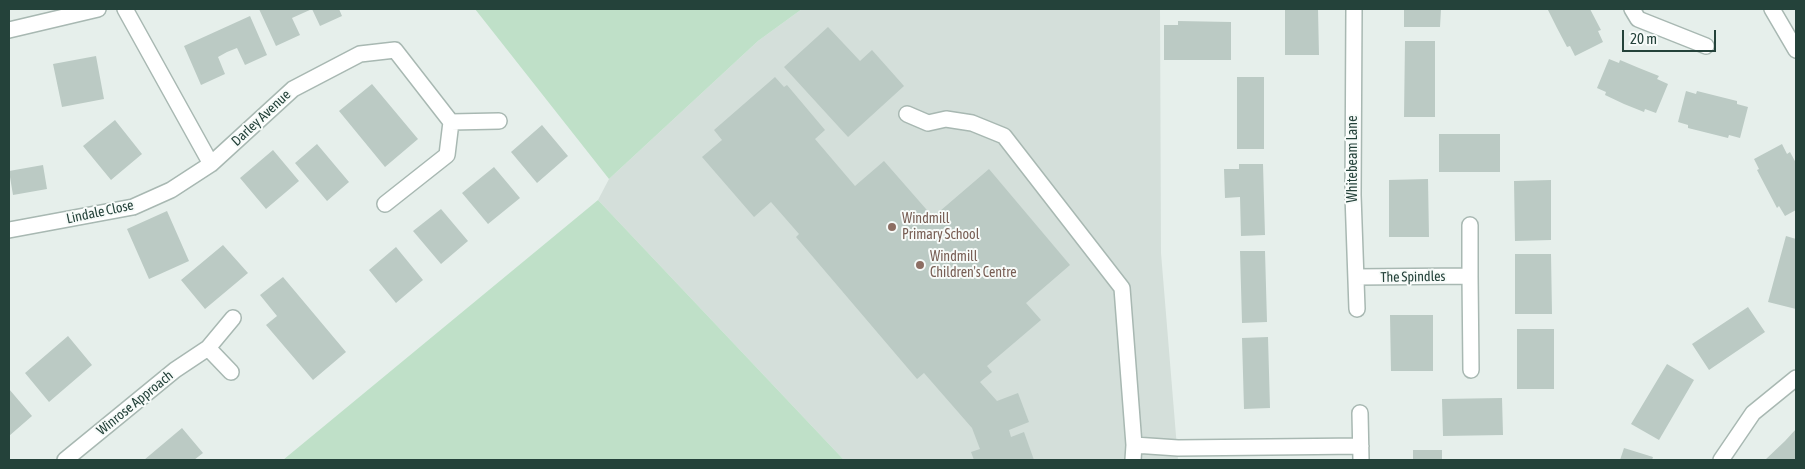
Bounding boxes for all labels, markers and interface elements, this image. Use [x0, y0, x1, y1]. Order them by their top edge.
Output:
scale bar [1625, 20, 1719, 52]
text: 20 m [1630, 30, 1657, 47]
street label: Darley Avenue [228, 86, 294, 150]
street label: Whitebeam Lane [1345, 116, 1361, 202]
street label: Lindale Close [65, 197, 135, 227]
place label: Windmill Primary School [902, 211, 979, 243]
marker: Windmill Primary School [886, 221, 898, 233]
place label: Windmill Children's Centre [930, 249, 1017, 282]
marker: Windmill Children's Centre [914, 259, 926, 271]
street label: The Spindles [1380, 268, 1446, 286]
street label: Winrose Approach [93, 367, 177, 439]

